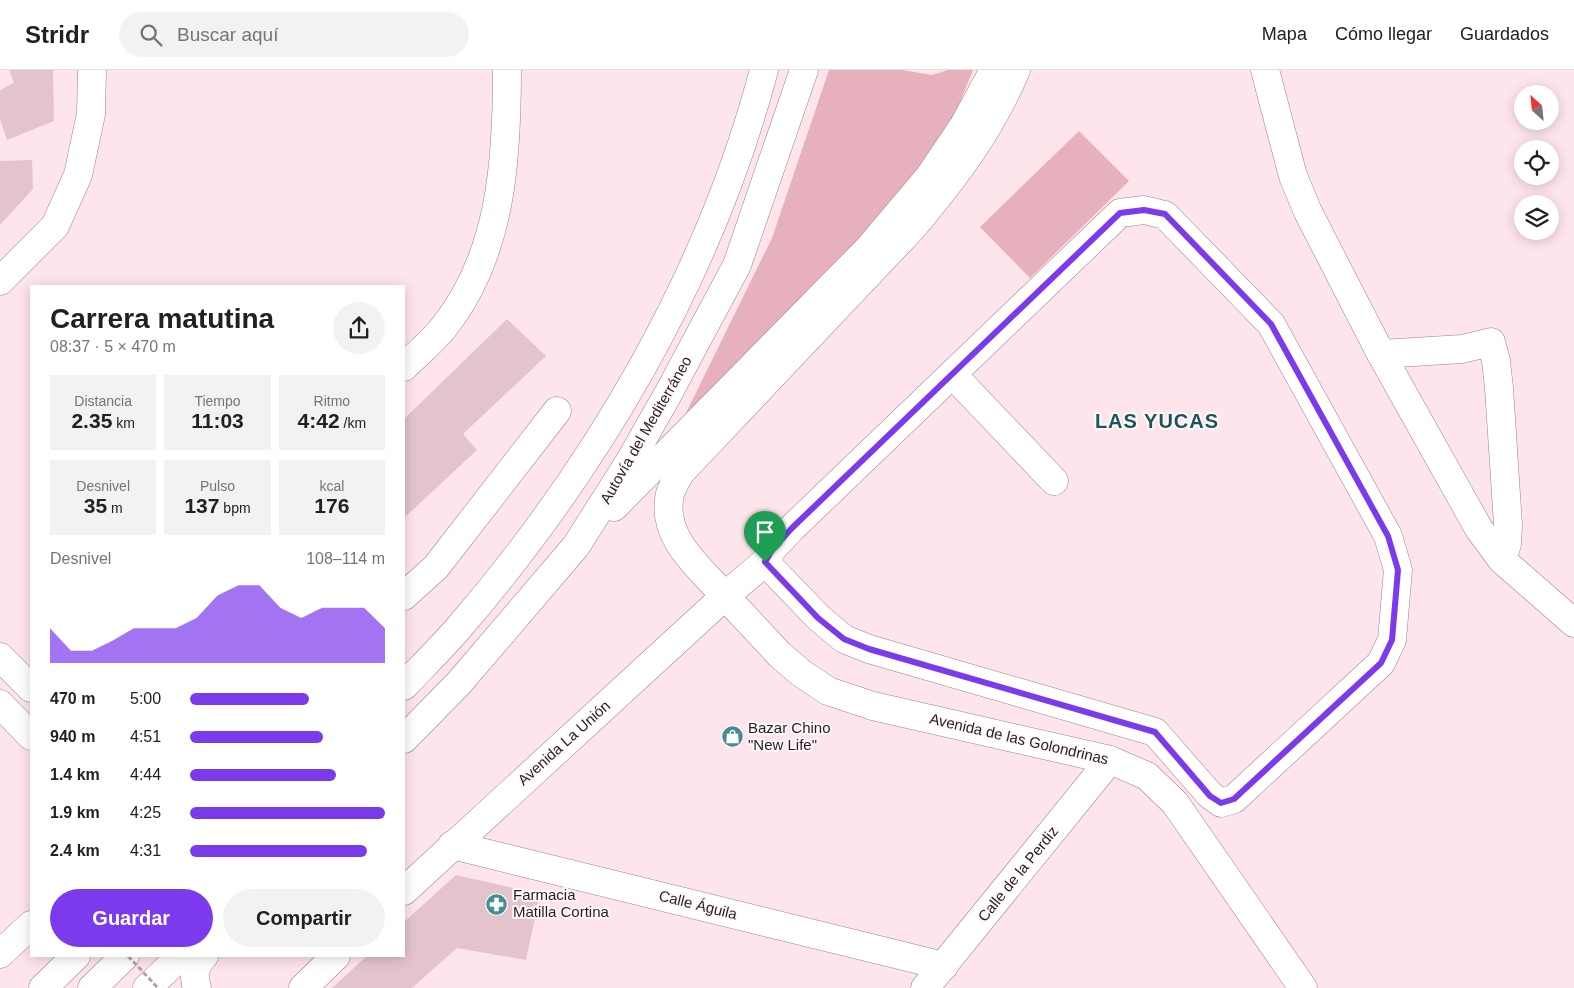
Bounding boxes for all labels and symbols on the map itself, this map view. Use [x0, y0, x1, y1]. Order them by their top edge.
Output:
north arrow [1514, 85, 1559, 130]
street label: Autovía del Mediterráneo [596, 353, 695, 507]
district label: LAS YUCAS [1095, 410, 1219, 432]
pin [744, 511, 786, 562]
street label: Avenida La Unión [514, 697, 613, 788]
street label: Avenida de las Golondrinas [928, 710, 1110, 767]
place label: Bazar Chino "New Life" [748, 719, 831, 753]
shop icon: Bazar Chino "New Life" [720, 725, 744, 749]
street label: Calle de la Perdiz [974, 823, 1061, 925]
place label: Farmacia Matilla Cortina [513, 886, 610, 920]
street label: Calle Águila [657, 887, 740, 923]
pharmacy icon: Farmacia Matilla Cortina [485, 892, 509, 916]

